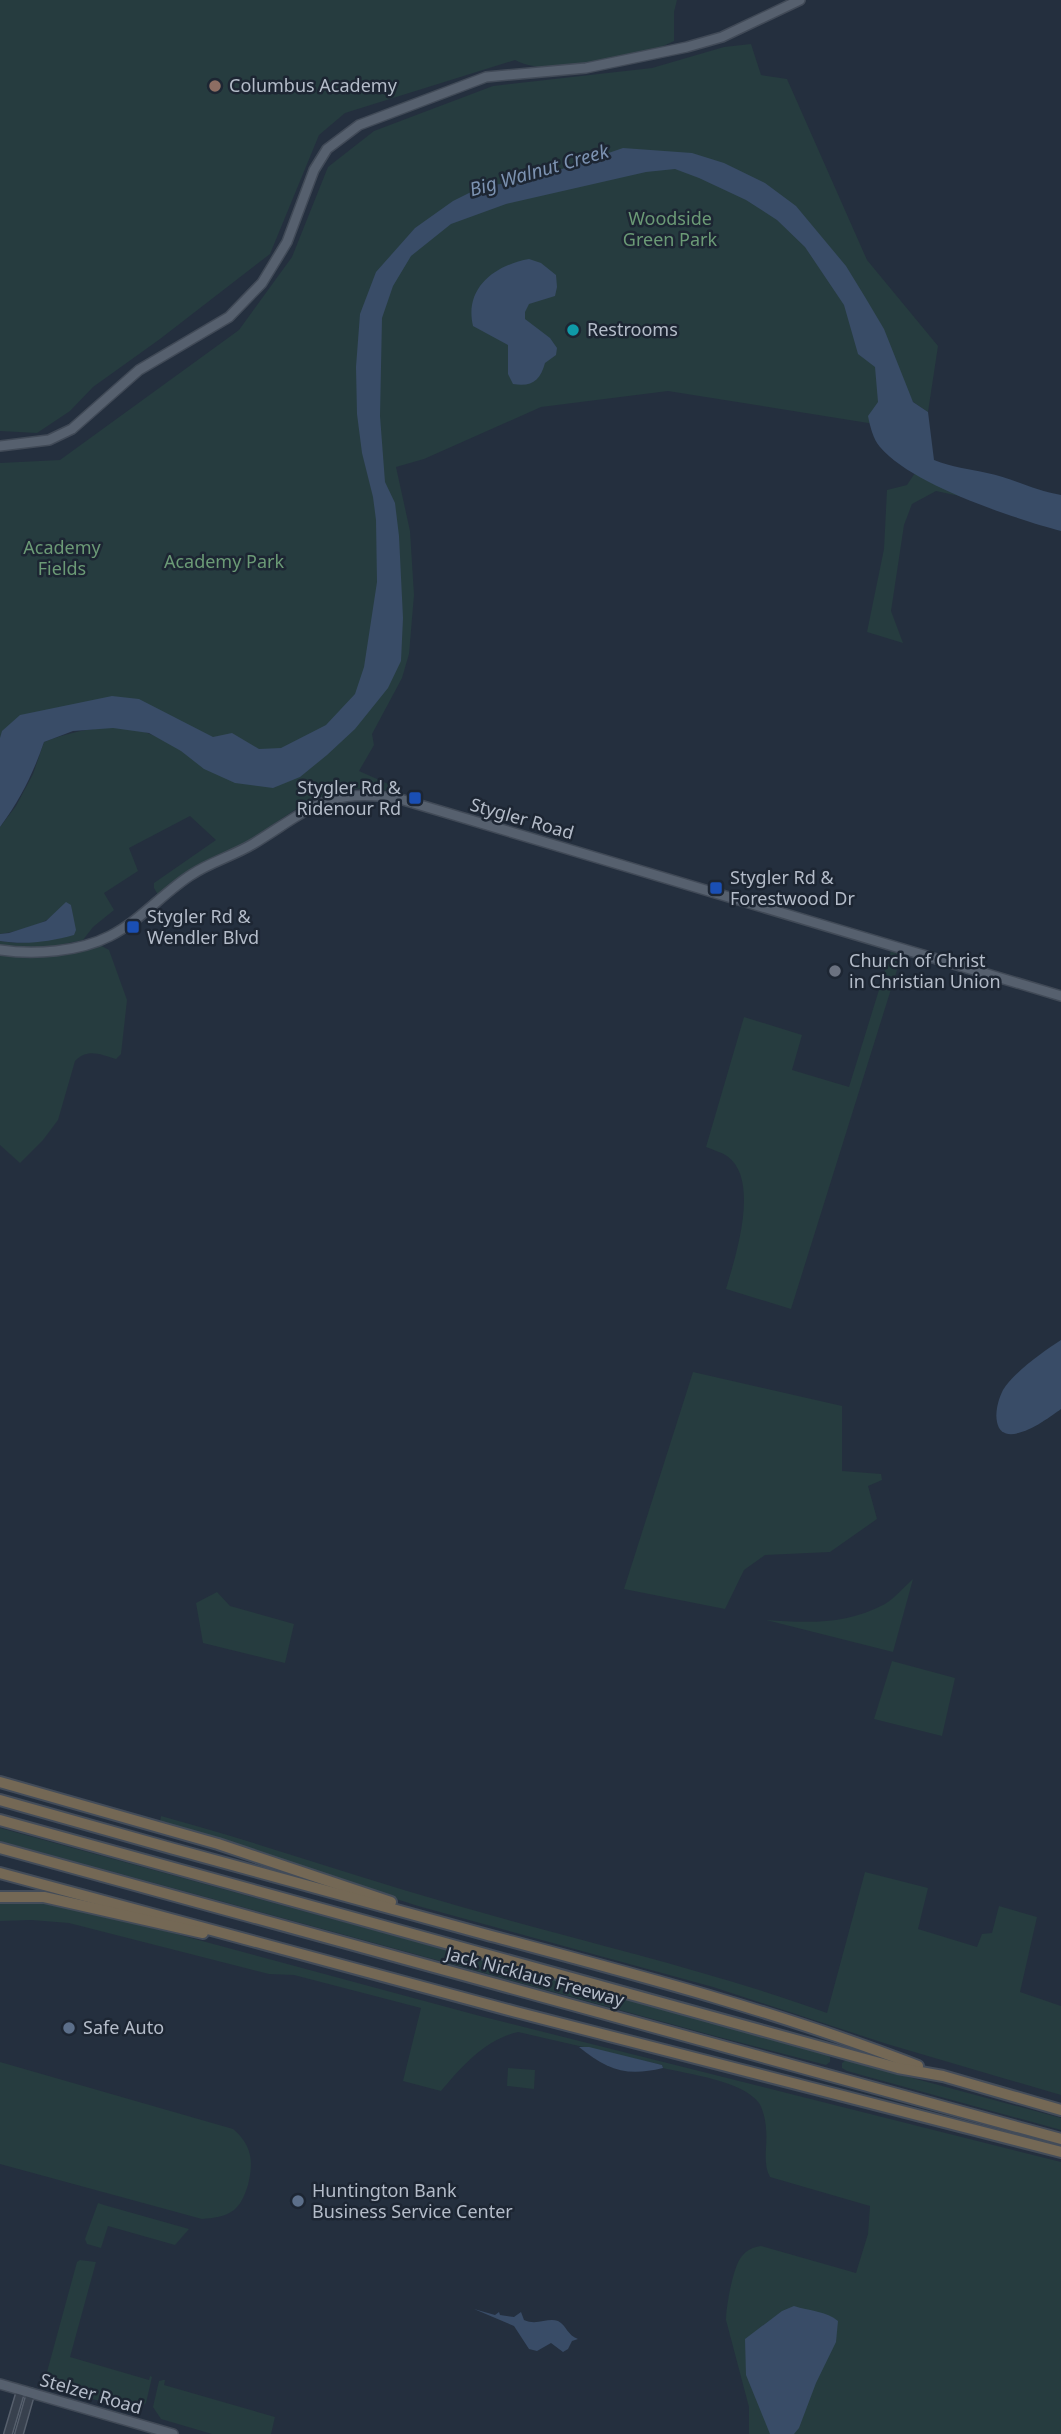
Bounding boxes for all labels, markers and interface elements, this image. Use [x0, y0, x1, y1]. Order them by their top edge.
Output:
place label: Columbus Academy [229, 73, 398, 97]
marker: Columbus Academy [207, 78, 223, 94]
water label: Big Walnut Creek [466, 138, 612, 202]
park label: Woodside Green Park [623, 206, 718, 251]
place label: Restrooms [587, 317, 678, 341]
marker: Restrooms [565, 322, 581, 338]
park label: Academy Fields [23, 535, 102, 580]
park label: Academy Park [164, 549, 284, 573]
place label: Stygler Rd & Ridenour Rd [296, 775, 402, 820]
marker: Stygler Rd & Ridenour Rd [407, 790, 423, 806]
street label: Stygler Road [468, 792, 577, 844]
place label: Stygler Rd & Forestwood Dr [730, 865, 855, 910]
marker: Stygler Rd & Forestwood Dr [708, 880, 724, 896]
place label: Stygler Rd & Wendler Blvd [147, 904, 259, 949]
marker: Stygler Rd & Wendler Blvd [125, 919, 141, 935]
place label: Church of Christ in Christian Union [849, 948, 1001, 993]
marker: Church of Christ in Christian Union [827, 963, 843, 979]
street label: Jack Nicklaus Freeway [442, 1940, 628, 2012]
place label: Safe Auto [83, 2015, 164, 2039]
marker: Safe Auto [61, 2020, 77, 2036]
place label: Huntington Bank Business Service Center [312, 2178, 513, 2223]
marker: Huntington Bank Business Service Center [290, 2193, 306, 2209]
street label: Stelzer Road [37, 2367, 145, 2419]

